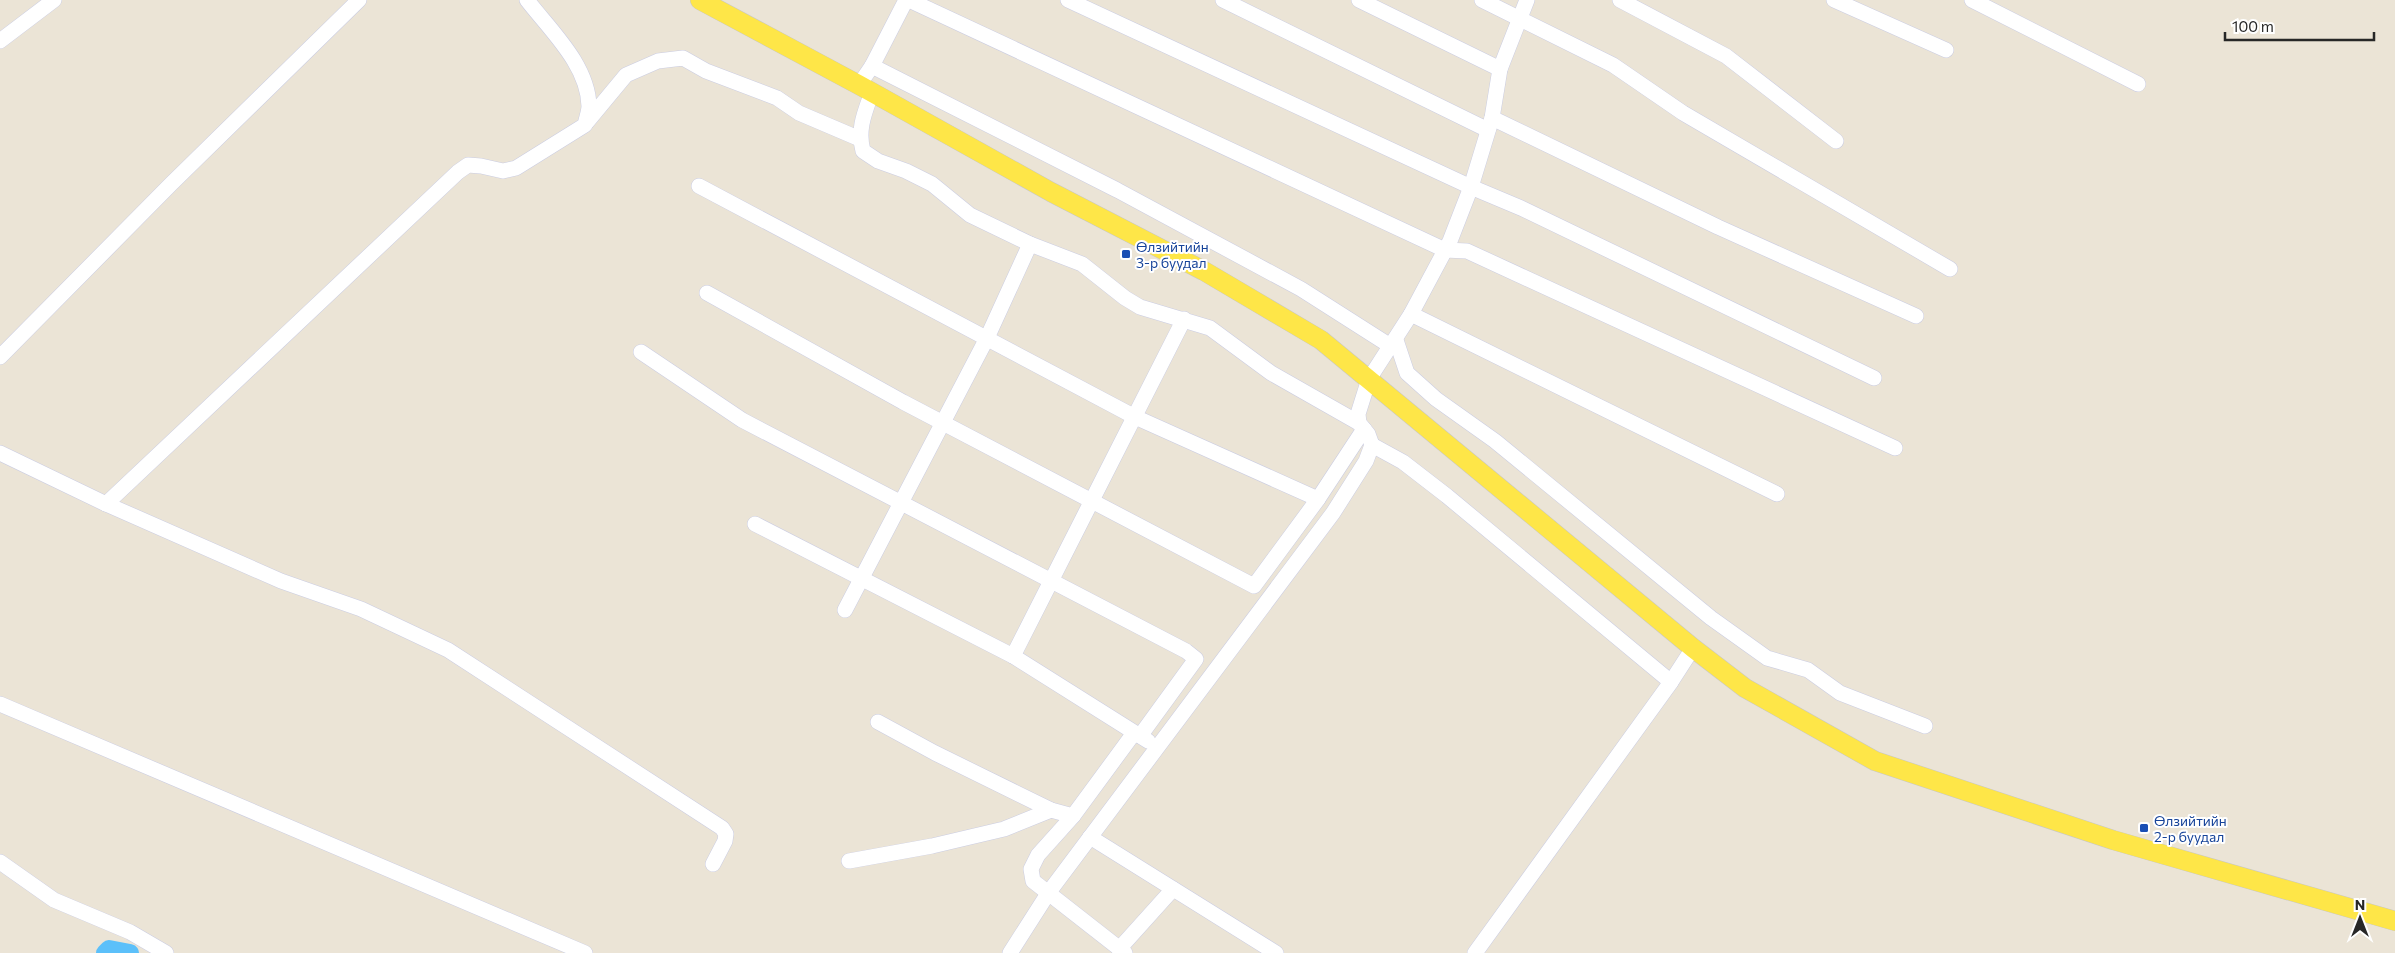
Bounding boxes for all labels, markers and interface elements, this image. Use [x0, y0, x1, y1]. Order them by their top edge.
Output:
scale bar [2225, 10, 2374, 42]
text: 100 m [2232, 17, 2274, 35]
place label: Өлзийтийн 3-р буудал [1136, 238, 1209, 271]
marker: Өлзийтийн 3-р буудал [1120, 248, 1132, 260]
place label: Өлзийтийн 2-р буудал [2154, 812, 2227, 845]
marker: Өлзийтийн 2-р буудал [2138, 822, 2150, 834]
north arrow [2335, 893, 2385, 943]
text: N [2355, 896, 2365, 913]

